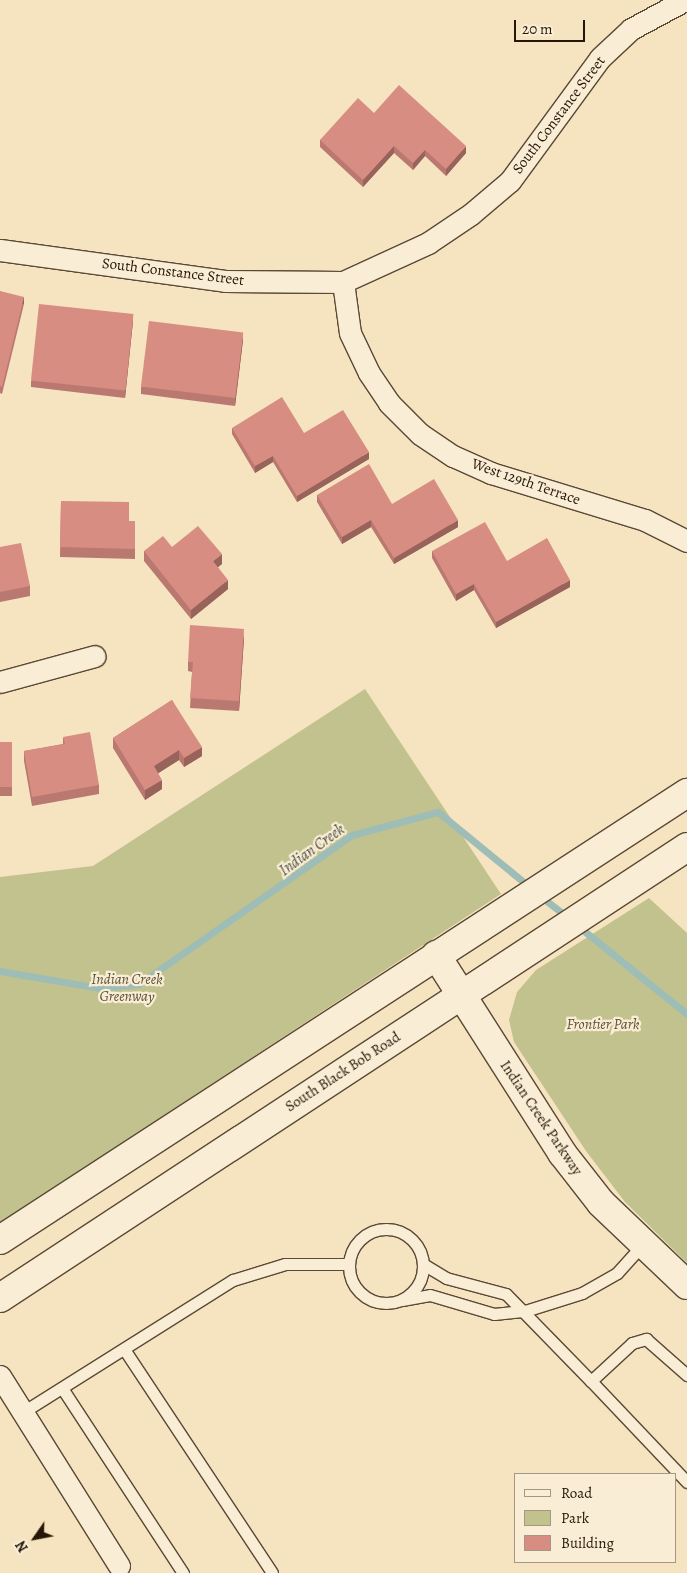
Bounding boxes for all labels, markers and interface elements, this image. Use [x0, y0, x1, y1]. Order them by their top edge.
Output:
scale bar [517, 10, 588, 42]
text: 20 m [522, 19, 553, 39]
street label: South Constance Street [509, 53, 609, 177]
street label: South Constance Street [101, 254, 245, 290]
street label: West 129th Terrace [469, 455, 583, 509]
water label: Indian Creek [276, 820, 348, 880]
park label: Indian Creek Greenway [91, 970, 163, 1005]
park label: Frontier Park [566, 1016, 640, 1034]
street label: South Black Bob Road [282, 1028, 404, 1116]
street label: Indian Creek Parkway [496, 1057, 586, 1179]
legend [514, 1473, 677, 1563]
text: Road [561, 1483, 592, 1503]
text: Park [561, 1508, 589, 1528]
north arrow [10, 1513, 60, 1563]
text: Building [561, 1533, 614, 1553]
text: N [11, 1537, 33, 1556]

